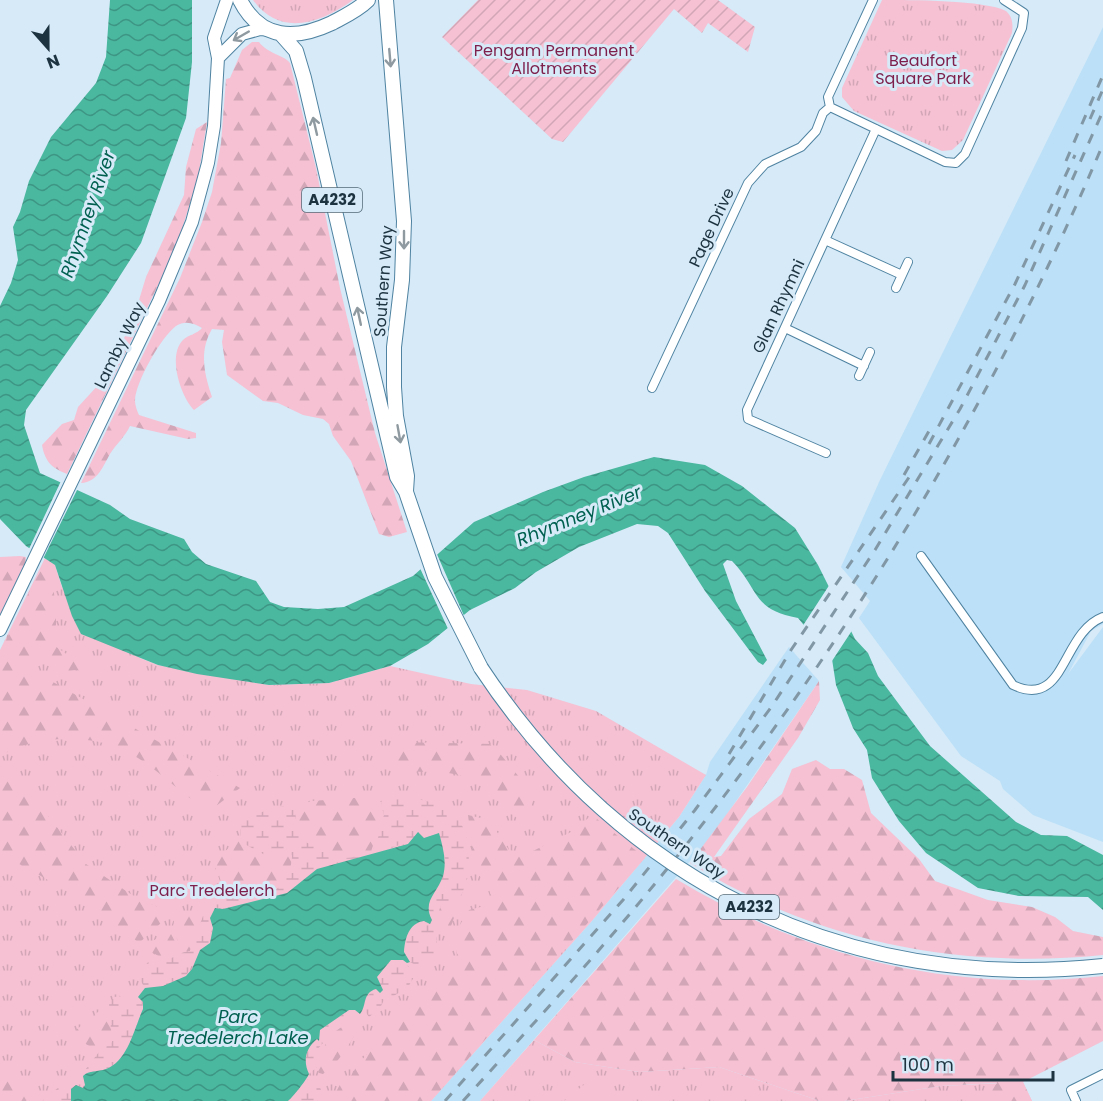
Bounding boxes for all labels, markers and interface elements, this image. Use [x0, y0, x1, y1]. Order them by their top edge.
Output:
north arrow [18, 18, 78, 78]
one-way arrow [233, 30, 250, 42]
park label: Pengam Permanent Allotments [474, 39, 634, 80]
one-way arrow [385, 48, 396, 68]
text: N [43, 49, 63, 74]
park label: Beaufort Square Park [875, 49, 972, 90]
one-way arrow [308, 117, 320, 136]
water label: Rhymney River [54, 146, 121, 281]
street label: Page Drive [683, 184, 740, 271]
road number: A4232 [302, 188, 362, 212]
street label: Southern Way [368, 224, 399, 338]
one-way arrow [398, 229, 410, 249]
street label: Glan Rhymni [747, 255, 810, 357]
street label: Lamby Way [89, 298, 150, 392]
one-way arrow [352, 307, 364, 326]
one-way arrow [394, 423, 405, 443]
water label: Rhymney River [513, 479, 646, 552]
street label: Southern Way [624, 803, 729, 884]
park label: Parc Tredelerch [149, 879, 275, 902]
road number: A4232 [719, 895, 779, 919]
water label: Parc Tredelerch Lake [167, 1004, 309, 1050]
scale bar [893, 1044, 1054, 1082]
text: 100 m [902, 1052, 954, 1077]

